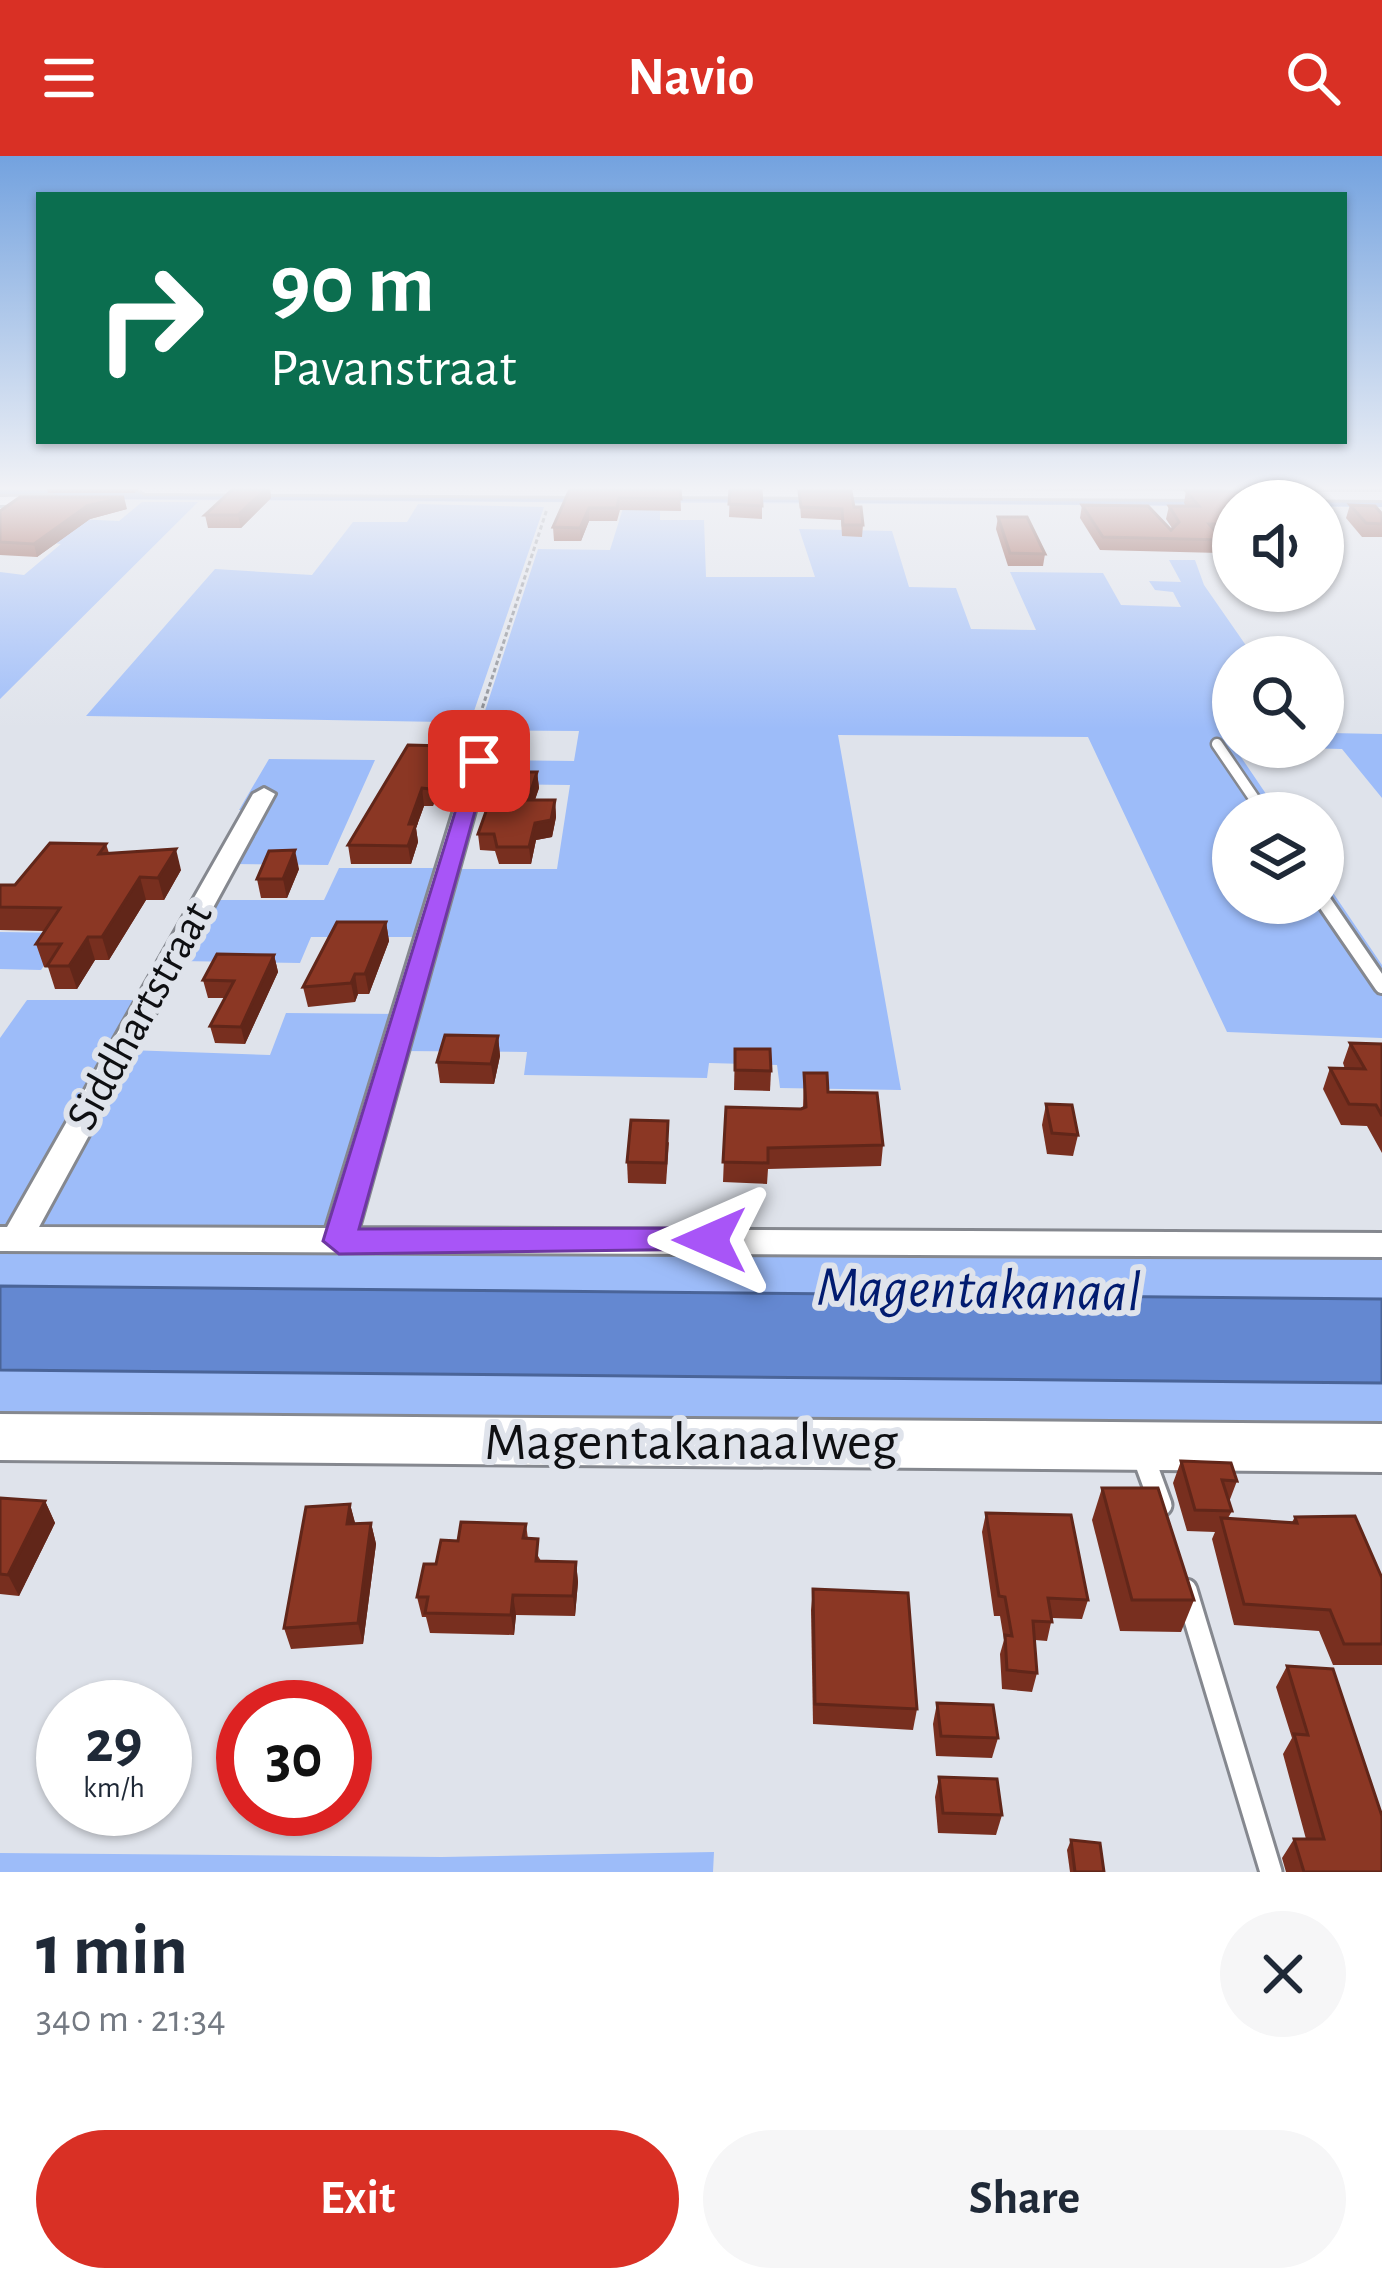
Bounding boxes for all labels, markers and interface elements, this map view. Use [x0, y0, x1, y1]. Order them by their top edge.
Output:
icon: menu [36, 45, 102, 111]
icon: search [1280, 45, 1346, 111]
text: Navio [627, 51, 755, 105]
icon: right [72, 240, 228, 396]
text: 90 m [270, 244, 435, 328]
text: Pavanstraat [270, 342, 516, 396]
map controls [1212, 480, 1344, 924]
button: sound [1212, 480, 1344, 612]
button: search [1212, 636, 1344, 768]
pin [428, 710, 530, 812]
icon: arrive [446, 728, 512, 794]
button: layers [1212, 792, 1344, 924]
street label: Siddhartstraat [59, 895, 221, 1137]
position arrow [647, 1177, 773, 1303]
water label: Magentakanaal [816, 1259, 1142, 1321]
street label: Magentakanaalweg [484, 1416, 898, 1470]
speed limit sign: 30 [216, 1680, 372, 1836]
text: 29 [85, 1713, 143, 1773]
text: km/h [83, 1773, 145, 1803]
button: close [1220, 1911, 1346, 2037]
text: 1 min [36, 1915, 188, 1987]
text: 340 m · 21:34 [36, 2000, 226, 2039]
button: Exit [36, 2130, 679, 2268]
button: Share [703, 2130, 1346, 2268]

